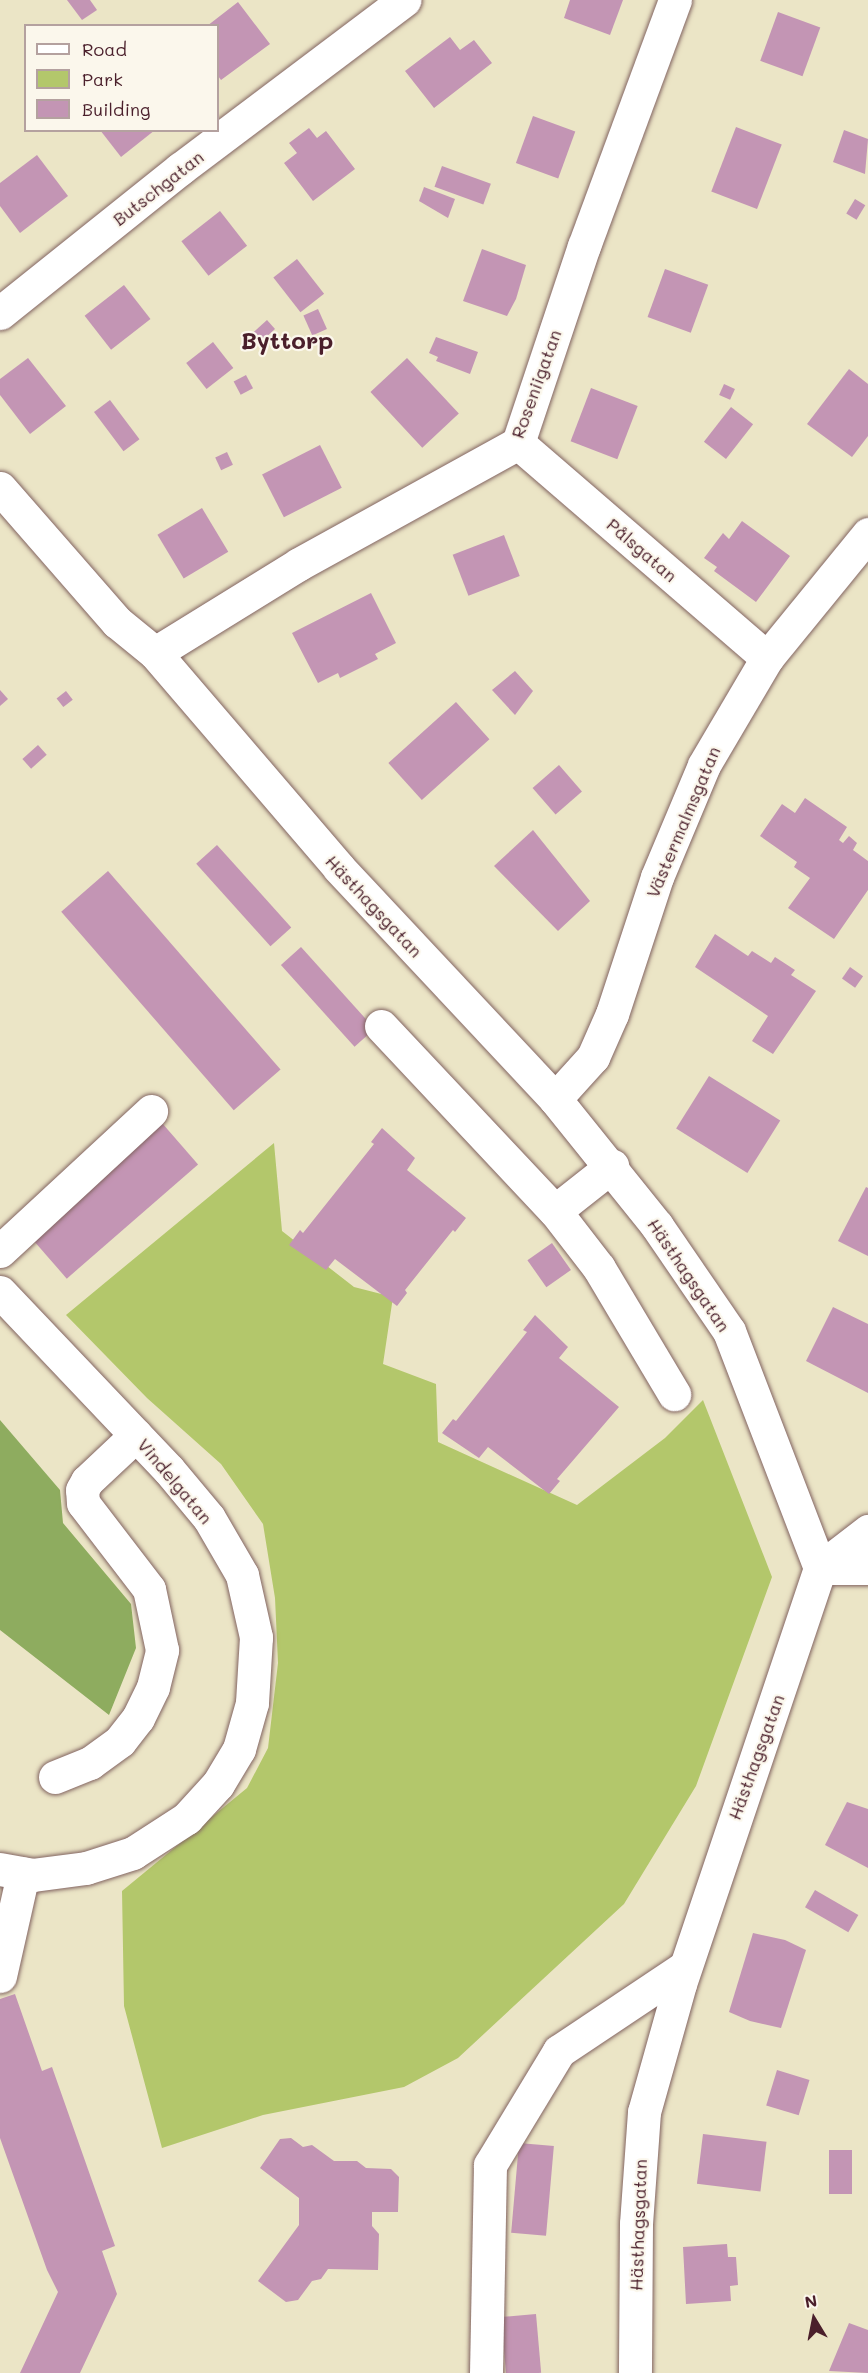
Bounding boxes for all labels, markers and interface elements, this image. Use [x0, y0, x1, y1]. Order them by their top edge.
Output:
legend [24, 24, 219, 132]
text: Road [82, 37, 127, 61]
text: Park [82, 67, 123, 91]
text: Building [82, 97, 150, 121]
street label: Butschgatan [108, 146, 208, 230]
district label: Byttorp [241, 326, 333, 354]
street label: Roseniigatan [506, 327, 566, 441]
street label: Pålsgatan [602, 514, 682, 586]
street label: Västermalmsgatan [641, 743, 725, 901]
street label: Hästhagsgatan [321, 850, 427, 962]
street label: Hästhagsgatan [643, 1214, 735, 1336]
street label: Vindelgatan [133, 1434, 217, 1528]
street label: Hästhagsgatan [723, 1691, 789, 1823]
street label: Hästhagsgatan [625, 2159, 651, 2291]
north arrow [784, 2289, 844, 2349]
text: N [803, 2289, 819, 2312]

